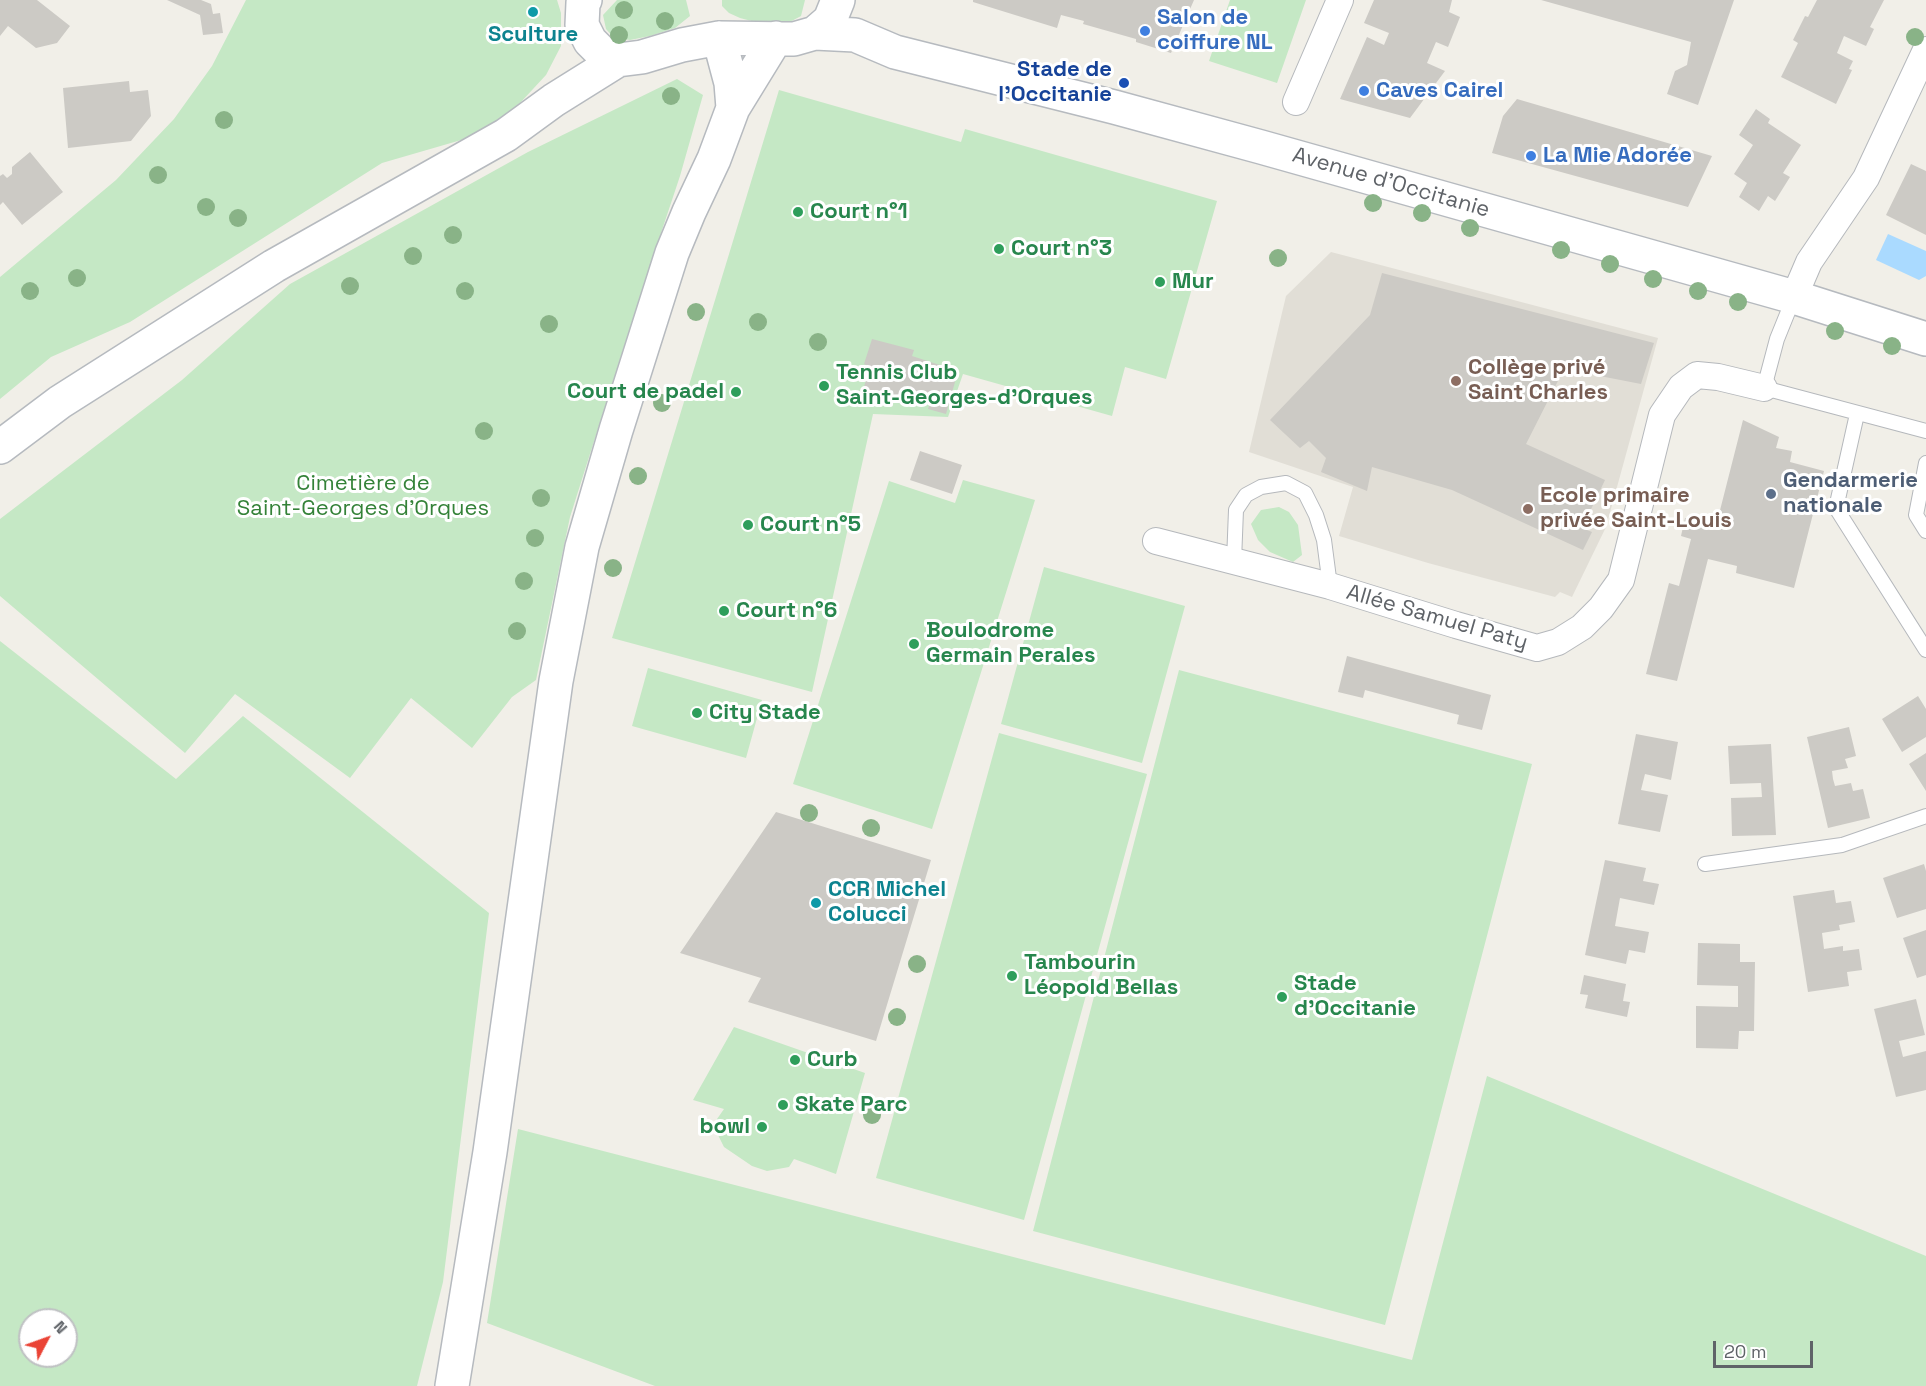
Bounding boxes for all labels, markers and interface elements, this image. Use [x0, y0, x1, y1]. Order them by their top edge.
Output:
marker: Sculture [526, 5, 540, 19]
place label: Salon de coiffure NL [1157, 5, 1273, 56]
place label: Sculture [488, 22, 578, 48]
marker: Salon de coiffure NL [1138, 24, 1152, 38]
place label: Stade de l'Occitanie [998, 57, 1112, 108]
marker: Stade de l'Occitanie [1117, 76, 1131, 90]
place label: Caves Cairel [1376, 78, 1503, 104]
marker: Caves Cairel [1357, 84, 1371, 98]
street label: Avenue d'Occitanie [1289, 142, 1493, 224]
place label: La Mie Adorée [1543, 143, 1692, 169]
marker: La Mie Adorée [1524, 149, 1538, 163]
place label: Court n°1 [810, 199, 908, 225]
marker: Court n°1 [791, 205, 805, 219]
place label: Court n°3 [1011, 236, 1112, 262]
marker: Court n°3 [992, 242, 1006, 256]
place label: Mur [1172, 269, 1214, 295]
marker: Mur [1153, 275, 1167, 289]
place label: Collège privé Saint Charles [1468, 355, 1608, 406]
place label: Tennis Club Saint-Georges-d'Orques [836, 360, 1093, 412]
marker: Collège privé Saint Charles [1449, 374, 1463, 388]
place label: Court de padel [567, 379, 724, 405]
marker: Tennis Club Saint-Georges-d'Orques [817, 379, 831, 393]
marker: Court de padel [729, 385, 743, 399]
place label: Gendarmerie nationale [1783, 468, 1918, 520]
park label: Cimetière de Saint-Georges d'Orques [237, 471, 489, 522]
place label: Ecole primaire privée Saint-Louis [1540, 483, 1732, 534]
marker: Gendarmerie nationale [1764, 487, 1778, 501]
marker: Ecole primaire privée Saint-Louis [1521, 502, 1535, 516]
place label: Court n°5 [760, 512, 861, 538]
marker: Court n°5 [741, 518, 755, 532]
street label: Allée Samuel Paty [1343, 580, 1531, 656]
place label: Court n°6 [736, 598, 837, 624]
marker: Court n°6 [717, 604, 731, 618]
place label: Boulodrome Germain Perales [926, 618, 1095, 670]
marker: Boulodrome Germain Perales [907, 637, 921, 651]
place label: City Stade [709, 700, 821, 726]
marker: City Stade [690, 706, 704, 720]
place label: CCR Michel Colucci [828, 877, 946, 928]
marker: CCR Michel Colucci [809, 896, 823, 910]
place label: Tambourin Léopold Bellas [1024, 950, 1178, 1002]
marker: Tambourin Léopold Bellas [1005, 969, 1019, 983]
place label: Stade d'Occitanie [1294, 971, 1416, 1022]
marker: Stade d'Occitanie [1275, 990, 1289, 1004]
place label: Curb [807, 1047, 857, 1073]
marker: Curb [788, 1053, 802, 1067]
place label: Skate Parc [795, 1092, 907, 1118]
marker: Skate Parc [776, 1098, 790, 1112]
place label: bowl [699, 1114, 750, 1140]
marker: bowl [755, 1120, 769, 1134]
north arrow [18, 1308, 78, 1368]
text: N [49, 1316, 72, 1338]
scale bar [1716, 1329, 1816, 1367]
text: 20 m [1724, 1340, 1767, 1363]

